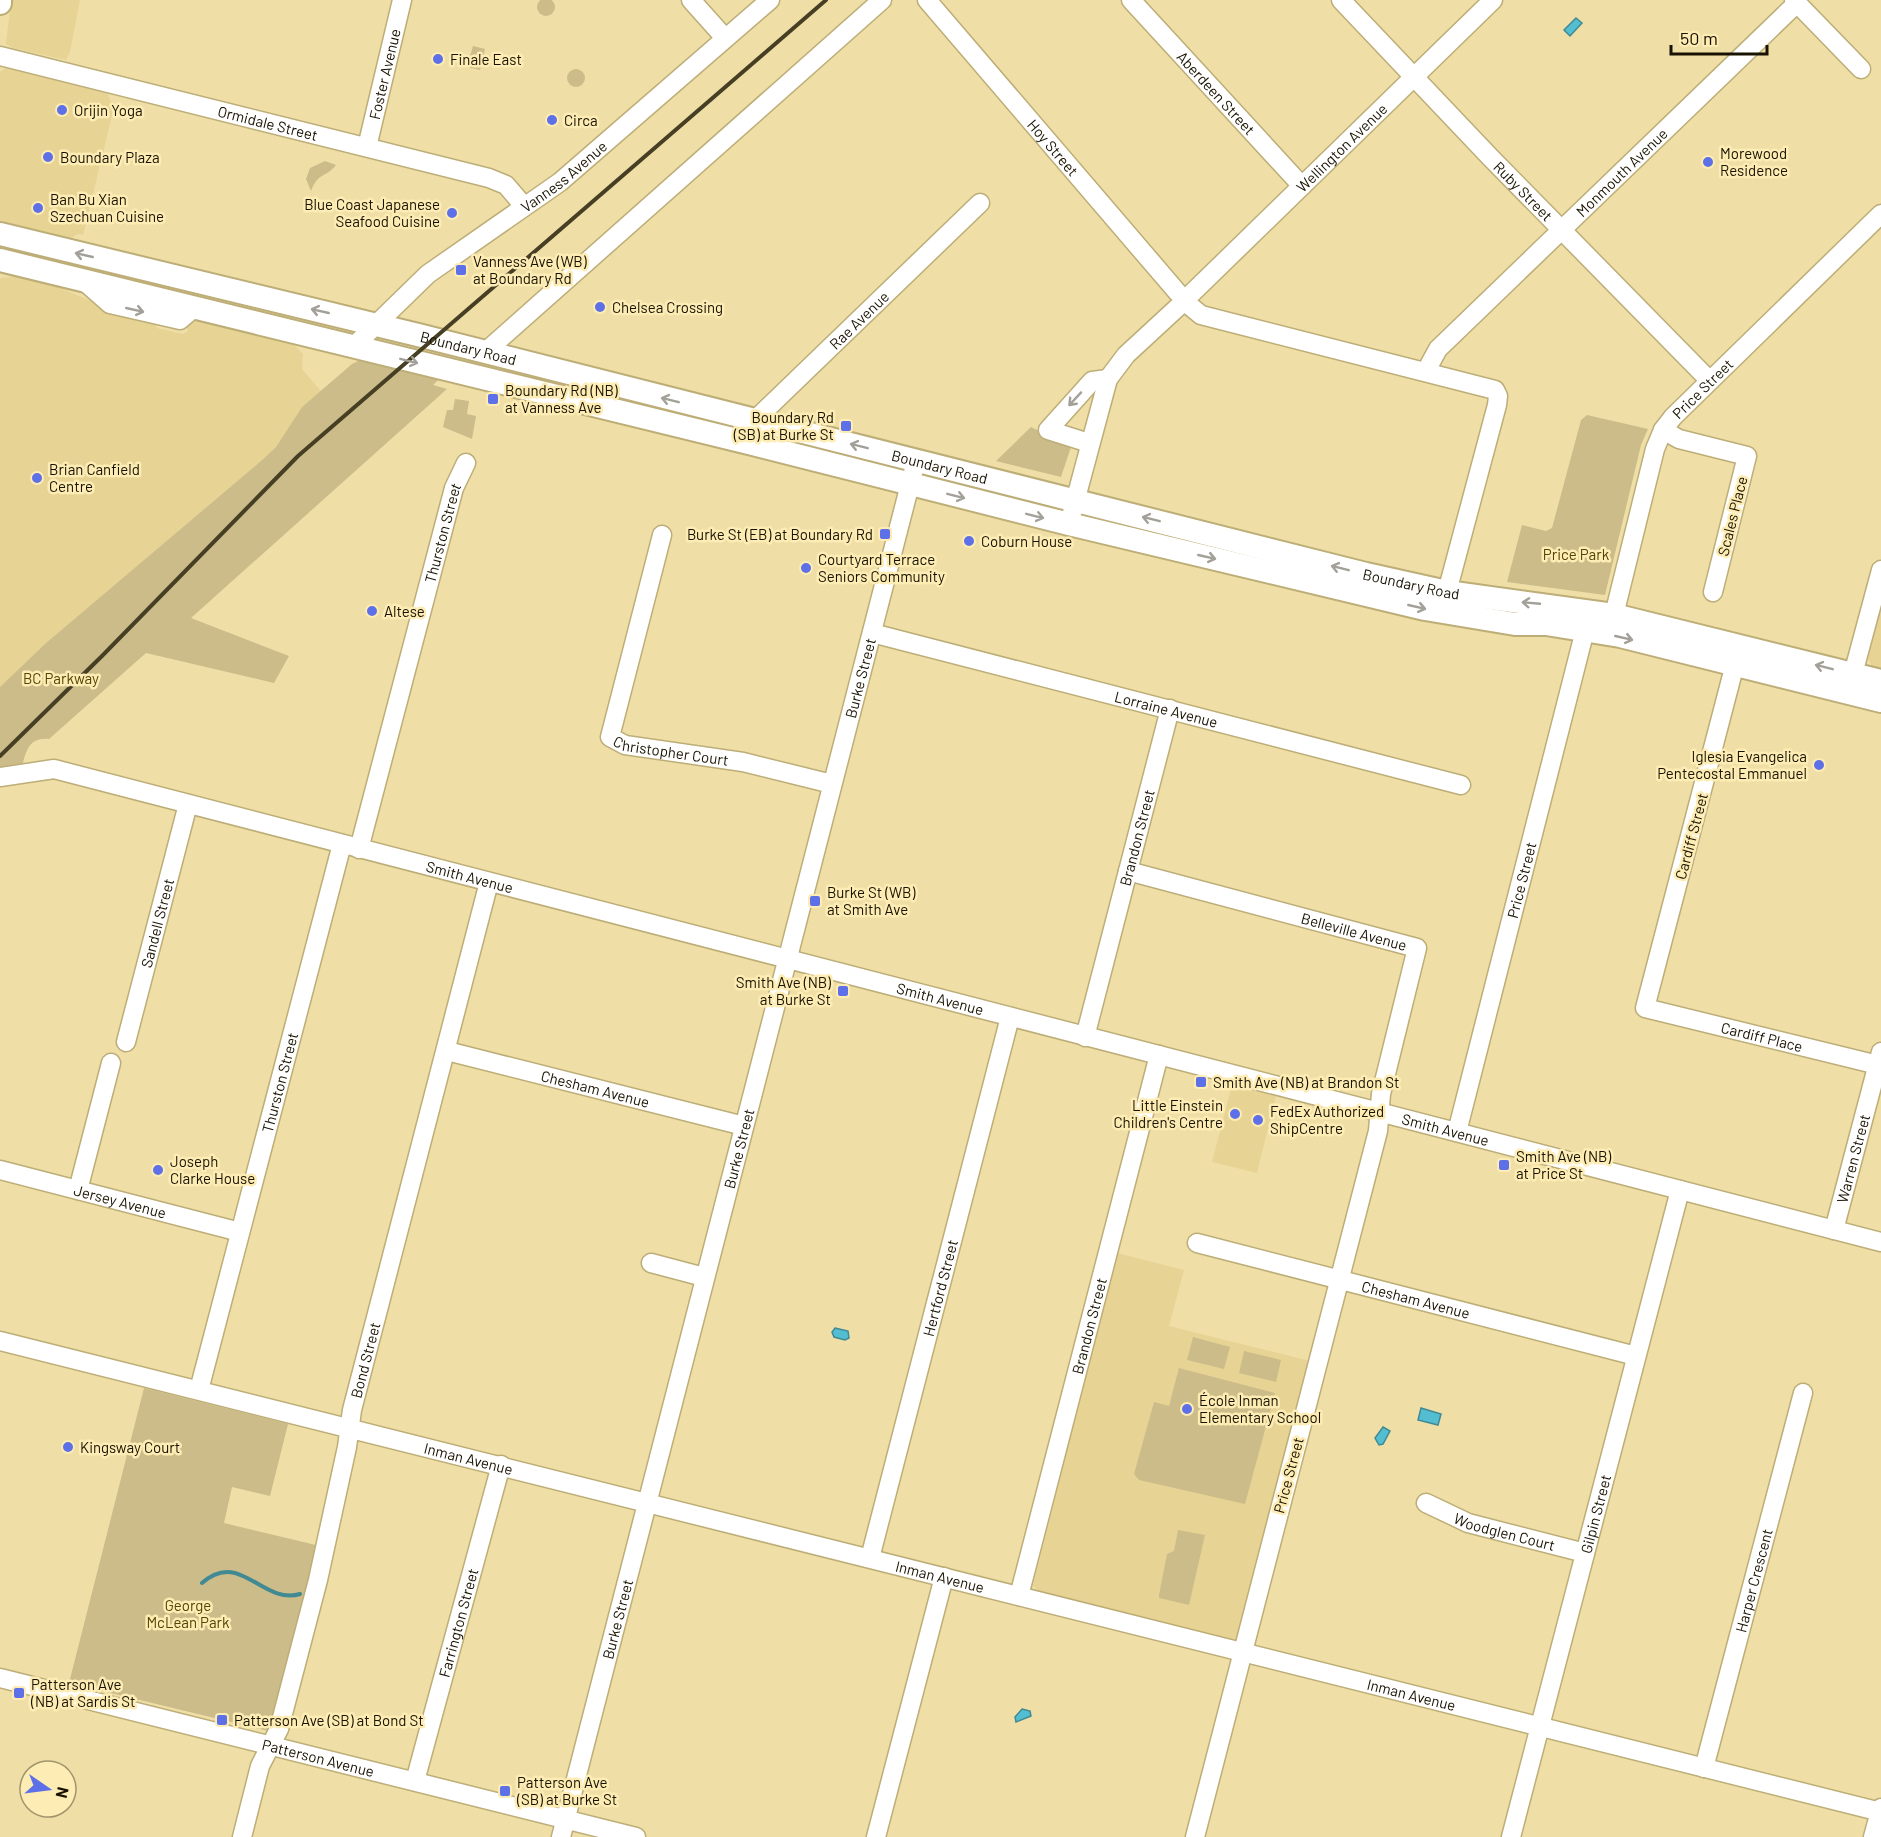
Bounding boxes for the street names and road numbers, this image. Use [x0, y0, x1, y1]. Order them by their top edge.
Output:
street label: Foster Avenue [365, 27, 404, 121]
street label: Aberdeen Street [1173, 47, 1259, 138]
street label: Wellington Avenue [1292, 99, 1391, 196]
street label: Ormidale Street [216, 102, 320, 144]
street label: Hoy Street [1024, 115, 1082, 179]
street label: Monmouth Avenue [1572, 124, 1671, 220]
street label: Vanness Avenue [517, 137, 610, 216]
street label: Ruby Street [1490, 157, 1556, 224]
street label: Rae Avenue [825, 287, 892, 353]
street label: Boundary Road [418, 327, 518, 368]
street label: Price Street [1668, 355, 1737, 422]
street label: Boundary Road [890, 446, 990, 487]
street label: Scales Place [1713, 474, 1751, 558]
street label: Thurston Street [420, 479, 464, 585]
street label: Boundary Road [1361, 565, 1461, 603]
street label: Burke Street [841, 636, 879, 720]
street label: Lorraine Avenue [1113, 687, 1220, 731]
street label: Christopher Court [610, 732, 730, 769]
street label: Brandon Street [1116, 787, 1158, 888]
street label: Cardiff Street [1671, 791, 1711, 881]
street label: Price Street [1503, 840, 1540, 920]
street label: Smith Avenue [424, 857, 515, 897]
street label: Sandell Street [137, 876, 177, 970]
street label: Belleville Avenue [1299, 909, 1409, 954]
street label: Smith Avenue [895, 979, 986, 1018]
street label: Cardiff Place [1719, 1018, 1805, 1055]
street label: Thurston Street [258, 1030, 301, 1134]
street label: Chesham Avenue [539, 1066, 651, 1111]
street label: Burke Street [720, 1107, 758, 1190]
street label: Smith Avenue [1400, 1109, 1491, 1149]
street label: Warren Street [1833, 1112, 1873, 1205]
street label: Jersey Avenue [72, 1180, 168, 1222]
street label: Hertford Street [919, 1238, 961, 1338]
street label: Brandon Street [1068, 1276, 1110, 1376]
street label: Chesham Avenue [1360, 1277, 1472, 1322]
street label: Bond Street [347, 1320, 383, 1400]
street label: Price Street [1269, 1435, 1307, 1515]
street label: Inman Avenue [422, 1439, 515, 1478]
street label: Gilpin Street [1577, 1473, 1614, 1555]
street label: Woodglen Court [1451, 1509, 1557, 1554]
street label: Harper Crescent [1731, 1527, 1776, 1634]
street label: Inman Avenue [894, 1557, 986, 1596]
street label: Farrington Street [435, 1566, 481, 1679]
street label: Burke Street [598, 1577, 636, 1661]
street label: Inman Avenue [1365, 1675, 1458, 1714]
street label: Patterson Avenue [260, 1735, 376, 1780]

